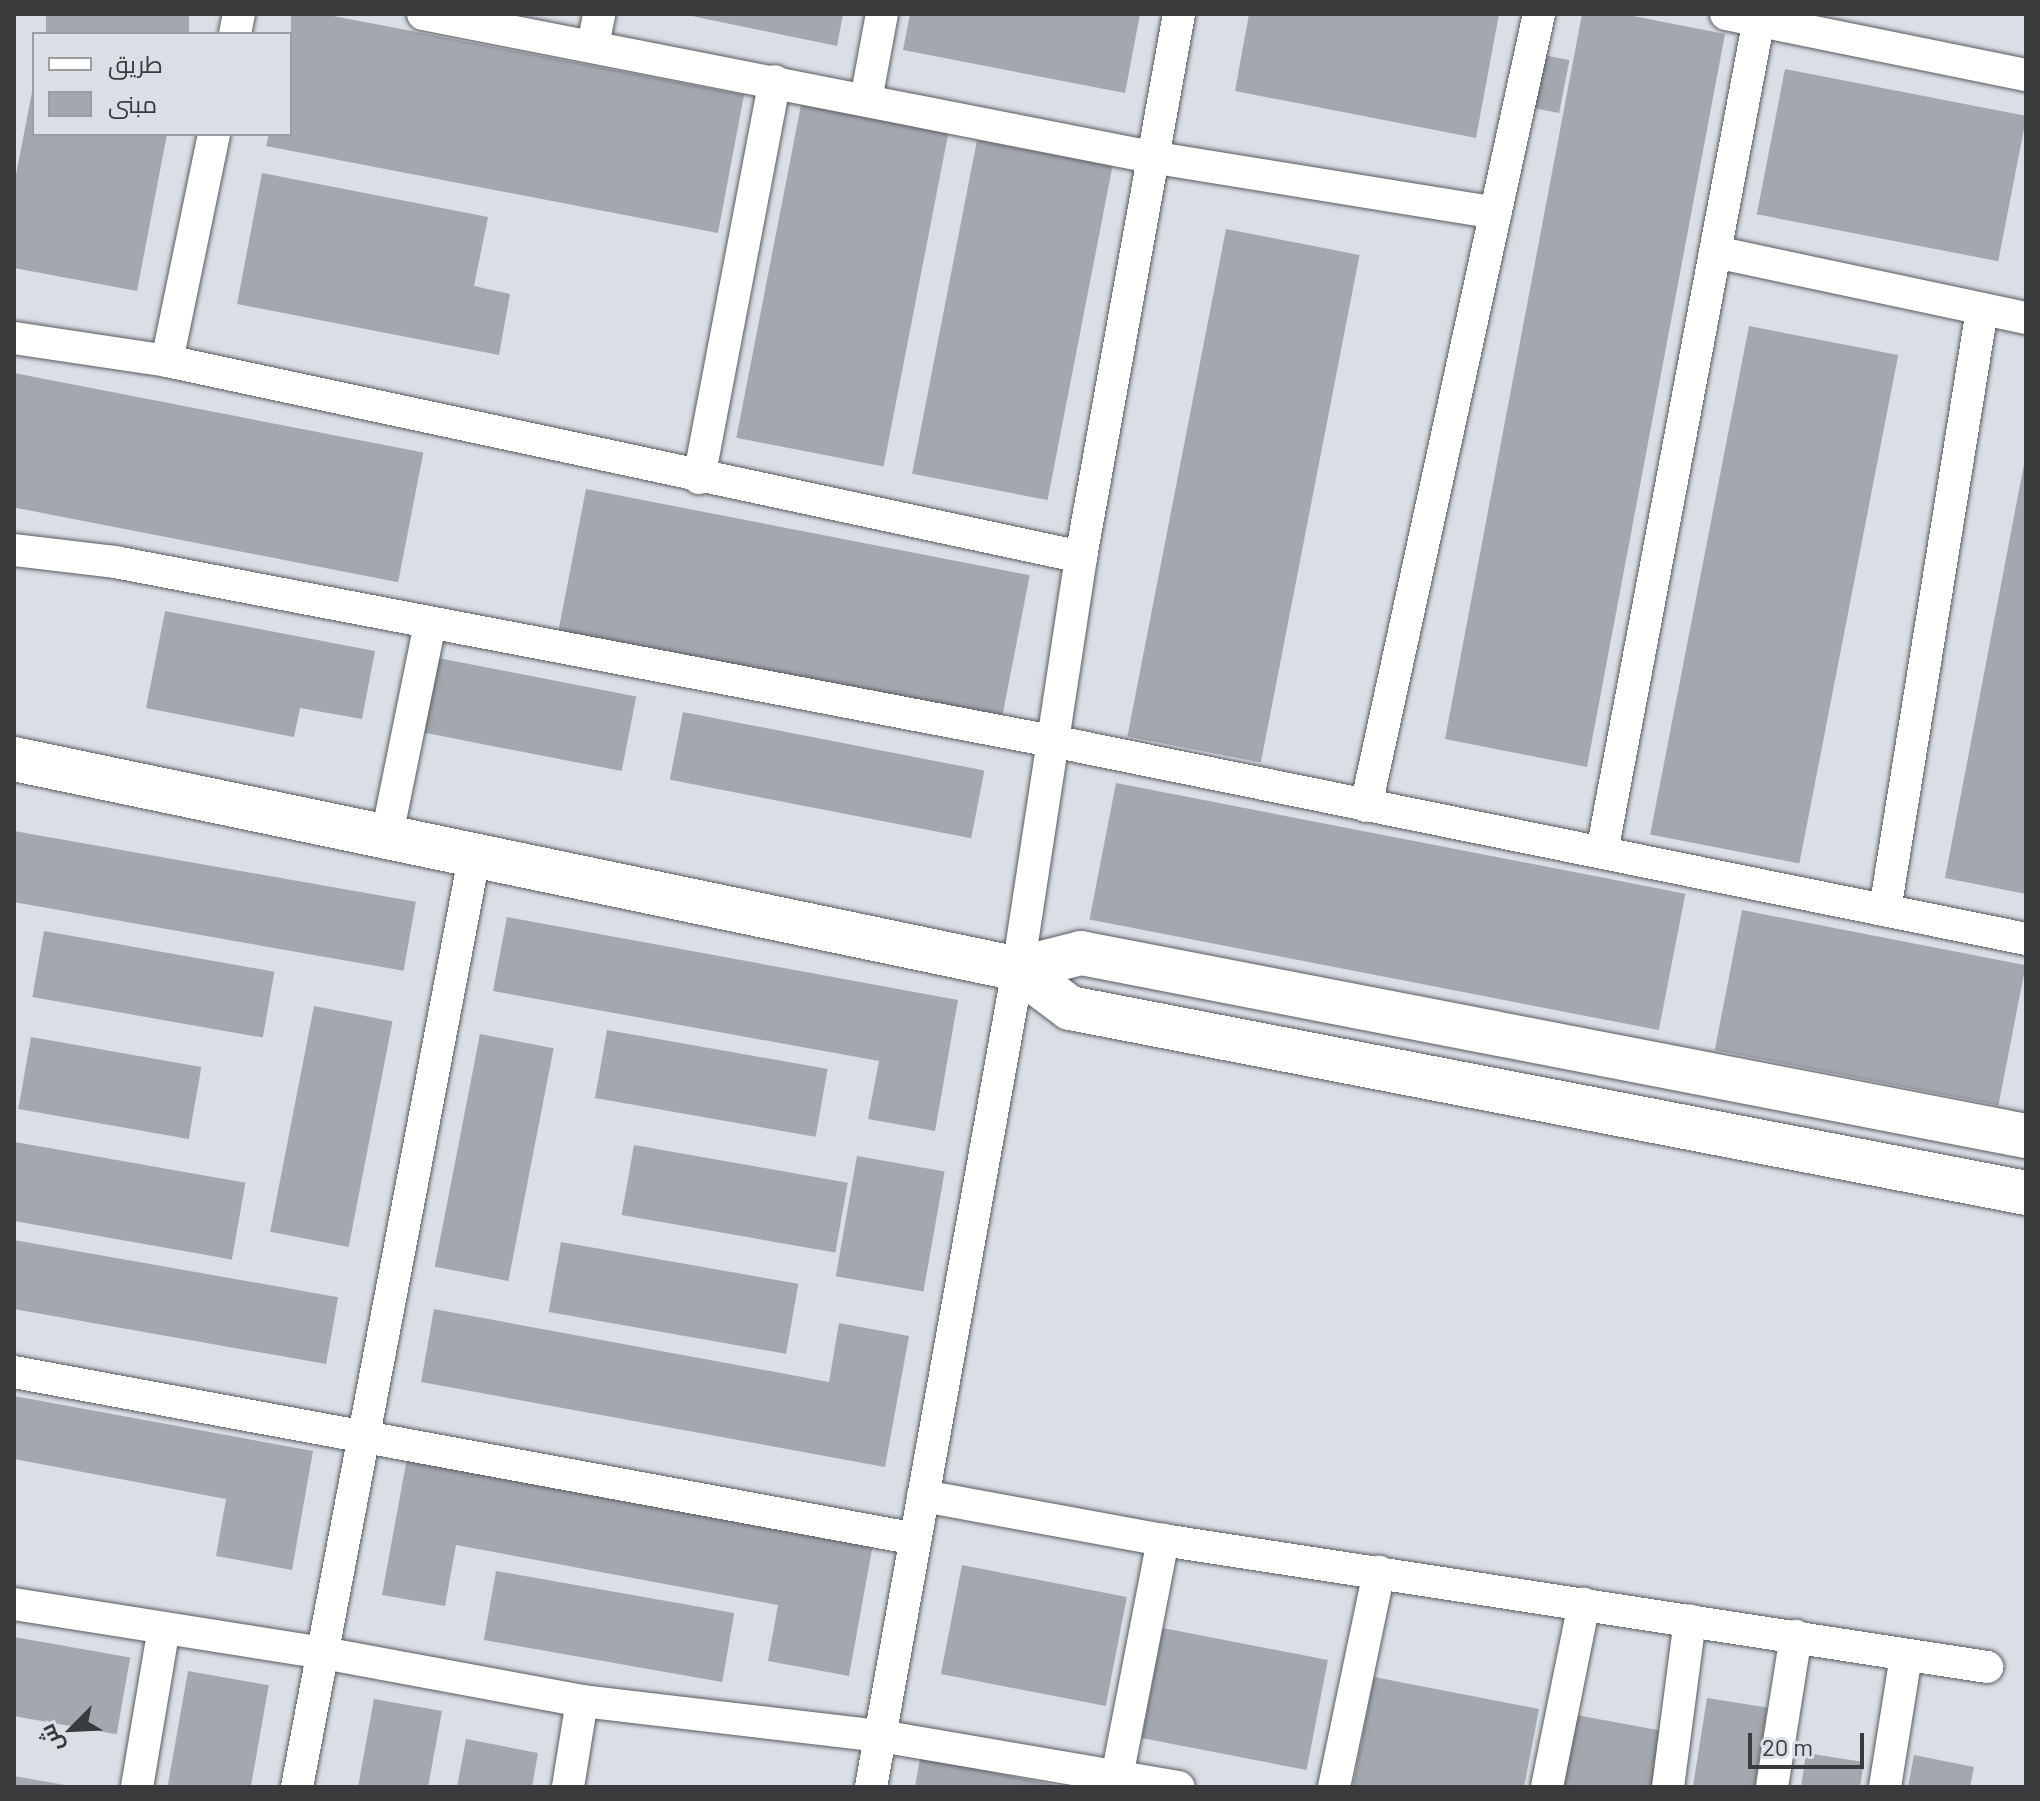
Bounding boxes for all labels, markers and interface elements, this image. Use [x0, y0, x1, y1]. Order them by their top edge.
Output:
legend [32, 32, 292, 136]
text: طريق [108, 49, 163, 78]
text: مبنى [108, 89, 157, 118]
north arrow [32, 1689, 112, 1769]
scale bar [1752, 1717, 1868, 1767]
text: ش [32, 1721, 68, 1757]
text: 20 m [1762, 1732, 1813, 1761]

